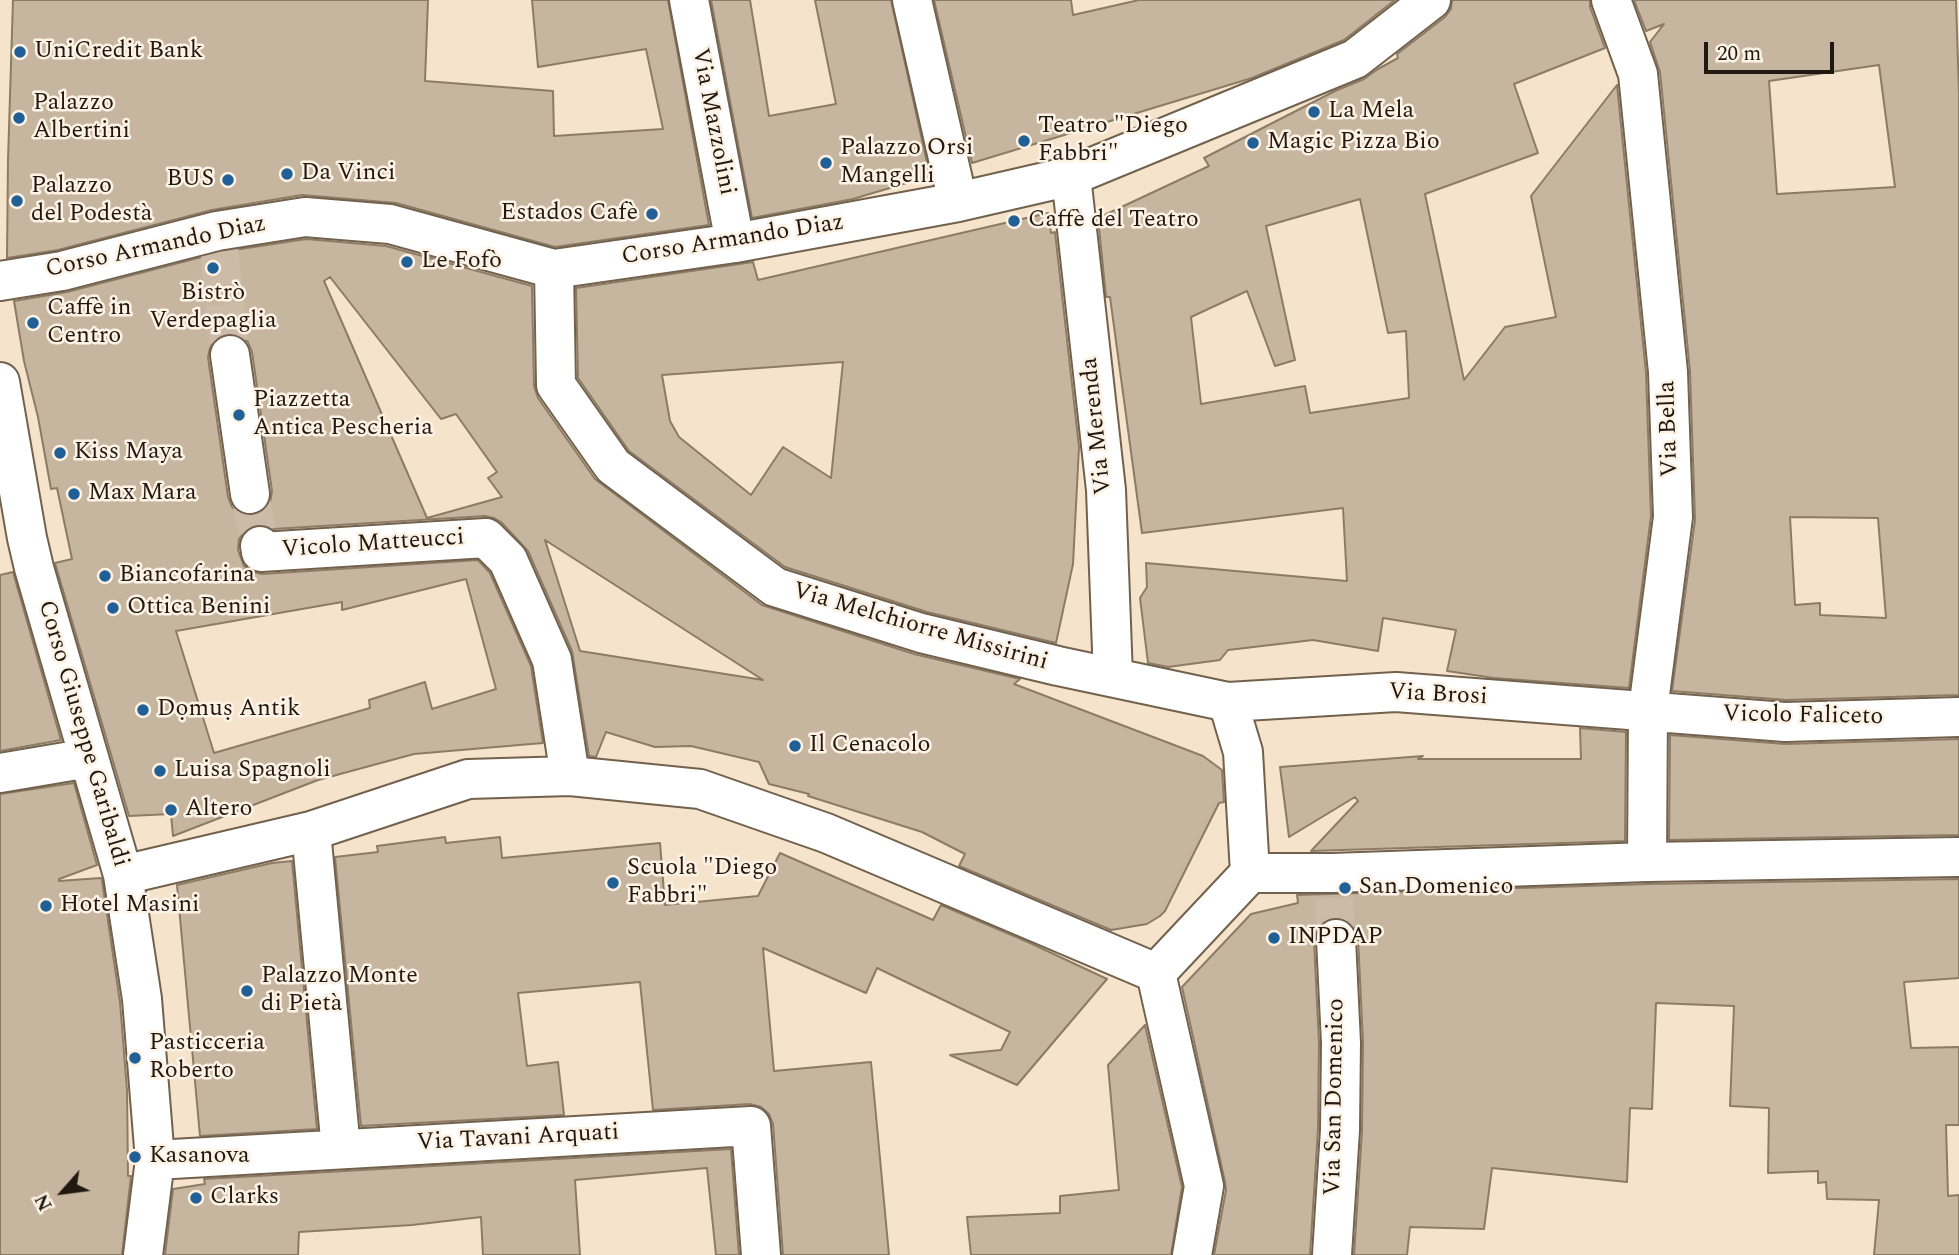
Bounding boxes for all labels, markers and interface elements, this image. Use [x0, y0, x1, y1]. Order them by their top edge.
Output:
scale bar [1707, 28, 1836, 72]
place label: UniCredit Bank [34, 38, 203, 66]
text: 20 m [1717, 38, 1761, 70]
marker: UniCredit Bank [12, 44, 28, 60]
street label: Via Mazzolini [684, 46, 740, 198]
place label: Palazzo Albertini [33, 90, 130, 146]
place label: La Mela [1328, 98, 1414, 126]
marker: La Mela [1306, 104, 1322, 120]
marker: Palazzo Albertini [11, 110, 27, 126]
place label: Teatro "Diego Fabbri" [1038, 113, 1188, 169]
place label: Magic Pizza Bio [1267, 129, 1440, 157]
marker: Teatro "Diego Fabbri" [1016, 133, 1032, 149]
place label: Palazzo Orsi Mangelli [840, 135, 974, 191]
marker: Magic Pizza Bio [1245, 135, 1261, 151]
marker: Palazzo Orsi Mangelli [818, 155, 834, 171]
place label: Da Vinci [301, 160, 396, 188]
place label: BUS [167, 166, 214, 194]
marker: Da Vinci [279, 166, 295, 182]
marker: BUS [220, 172, 236, 188]
place label: Palazzo del Podestà [31, 173, 152, 229]
marker: Palazzo del Podestà [9, 193, 25, 209]
place label: Estados Cafè [501, 200, 638, 228]
marker: Estados Cafè [644, 206, 660, 222]
place label: Caffè del Teatro [1028, 207, 1199, 235]
street label: Corso Armando Diaz [620, 209, 846, 273]
street label: Corso Armando Diaz [43, 211, 269, 285]
marker: Caffè del Teatro [1006, 213, 1022, 229]
place label: Le Fofò [421, 248, 502, 276]
marker: Le Fofò [399, 254, 415, 270]
marker: Bistrò Verdepaglia [205, 260, 221, 276]
place label: Bistrò Verdepaglia [149, 280, 277, 336]
place label: Caffè in Centro [47, 295, 131, 351]
marker: Caffè in Centro [25, 315, 41, 331]
street label: Via Merenda [1076, 356, 1120, 496]
street label: Via Bella [1654, 380, 1686, 478]
place label: Piazzetta Antica Pescheria [253, 387, 433, 443]
marker: Piazzetta Antica Pescheria [231, 407, 247, 423]
place label: Kiss Maya [74, 439, 183, 467]
marker: Kiss Maya [52, 445, 68, 461]
place label: Max Mara [88, 480, 197, 508]
marker: Max Mara [66, 486, 82, 502]
street label: Vicolo Matteucci [281, 524, 465, 566]
place label: Biancofarina [119, 562, 255, 590]
marker: Biancofarina [97, 568, 113, 584]
street label: Via Melchiorre Missirini [789, 578, 1051, 678]
place label: Ottica Benini [127, 594, 270, 622]
street label: Corso Giuseppe Garibaldi [30, 597, 134, 871]
marker: Ottica Benini [105, 600, 121, 616]
street label: Via Brosi [1388, 679, 1488, 713]
place label: Dọmuṣ Antik [157, 696, 300, 724]
street label: Vicolo Faliceto [1722, 701, 1884, 733]
marker: Dọmuṣ Antik [135, 702, 151, 718]
place label: Il Cenacolo [809, 732, 931, 760]
marker: Il Cenacolo [787, 738, 803, 754]
place label: Luisa Spagnoli [174, 757, 331, 785]
marker: Luisa Spagnoli [152, 763, 168, 779]
place label: Altero [185, 796, 252, 824]
marker: Altero [163, 802, 179, 818]
place label: Scuola "Diego Fabbri" [627, 855, 777, 911]
place label: San Domenico [1359, 874, 1514, 902]
marker: Scuola "Diego Fabbri" [605, 875, 621, 891]
marker: San Domenico [1337, 880, 1353, 896]
place label: Hotel Masini [60, 892, 200, 920]
marker: Hotel Masini [38, 898, 54, 914]
place label: INPDAP [1288, 924, 1383, 952]
marker: INPDAP [1266, 930, 1282, 946]
place label: Palazzo Monte di Pietà [261, 963, 418, 1019]
marker: Palazzo Monte di Pietà [239, 983, 255, 999]
street label: Via San Domenico [1320, 998, 1352, 1196]
place label: Pasticceria Roberto [149, 1030, 265, 1086]
marker: Pasticceria Roberto [127, 1050, 143, 1066]
street label: Via Tavani Arquati [416, 1119, 620, 1159]
place label: Kasanova [149, 1143, 250, 1171]
marker: Kasanova [127, 1149, 143, 1165]
north arrow [28, 1157, 98, 1227]
place label: Clarks [210, 1184, 279, 1212]
text: N [28, 1188, 60, 1216]
marker: Clarks [188, 1190, 204, 1206]

